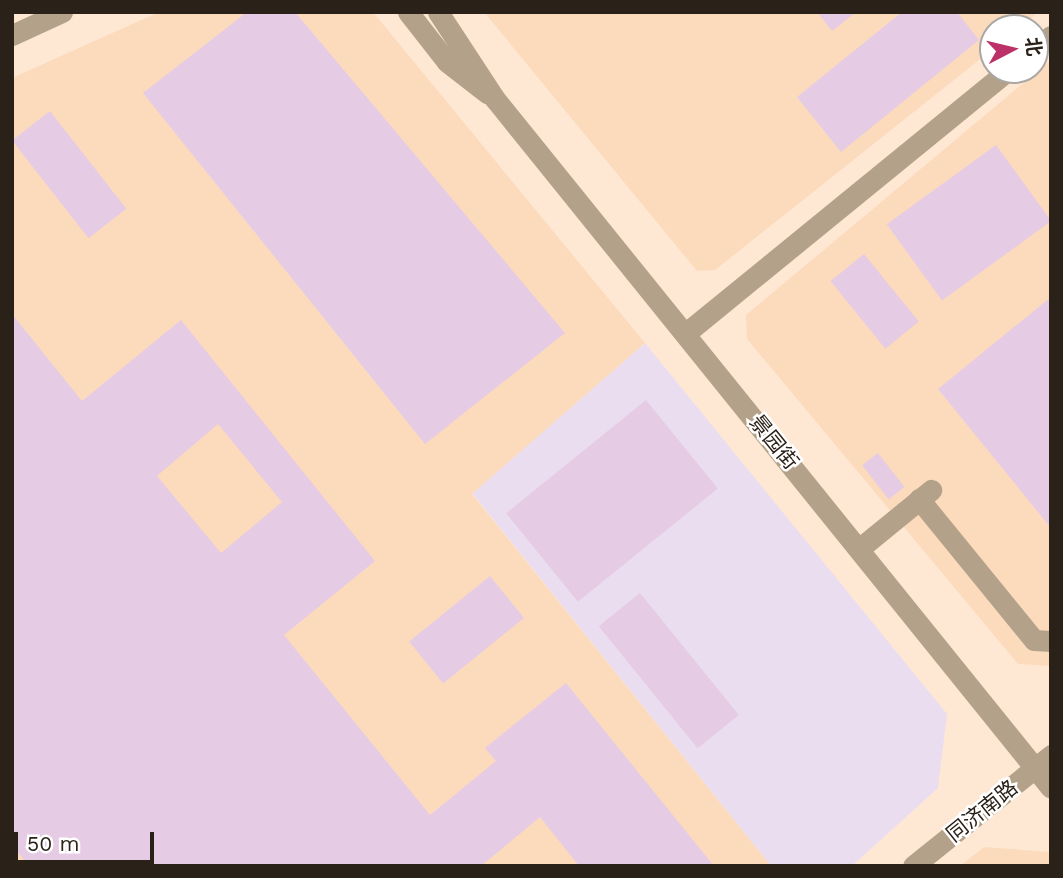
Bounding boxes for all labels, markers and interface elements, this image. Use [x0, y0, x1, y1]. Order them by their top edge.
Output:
north arrow [979, 14, 1049, 84]
text: 北 [1021, 36, 1046, 57]
street label: 景园街 [744, 410, 804, 474]
street label: 同济南路 [941, 775, 1023, 847]
scale bar [18, 818, 158, 862]
text: 50 m [27, 831, 79, 856]

